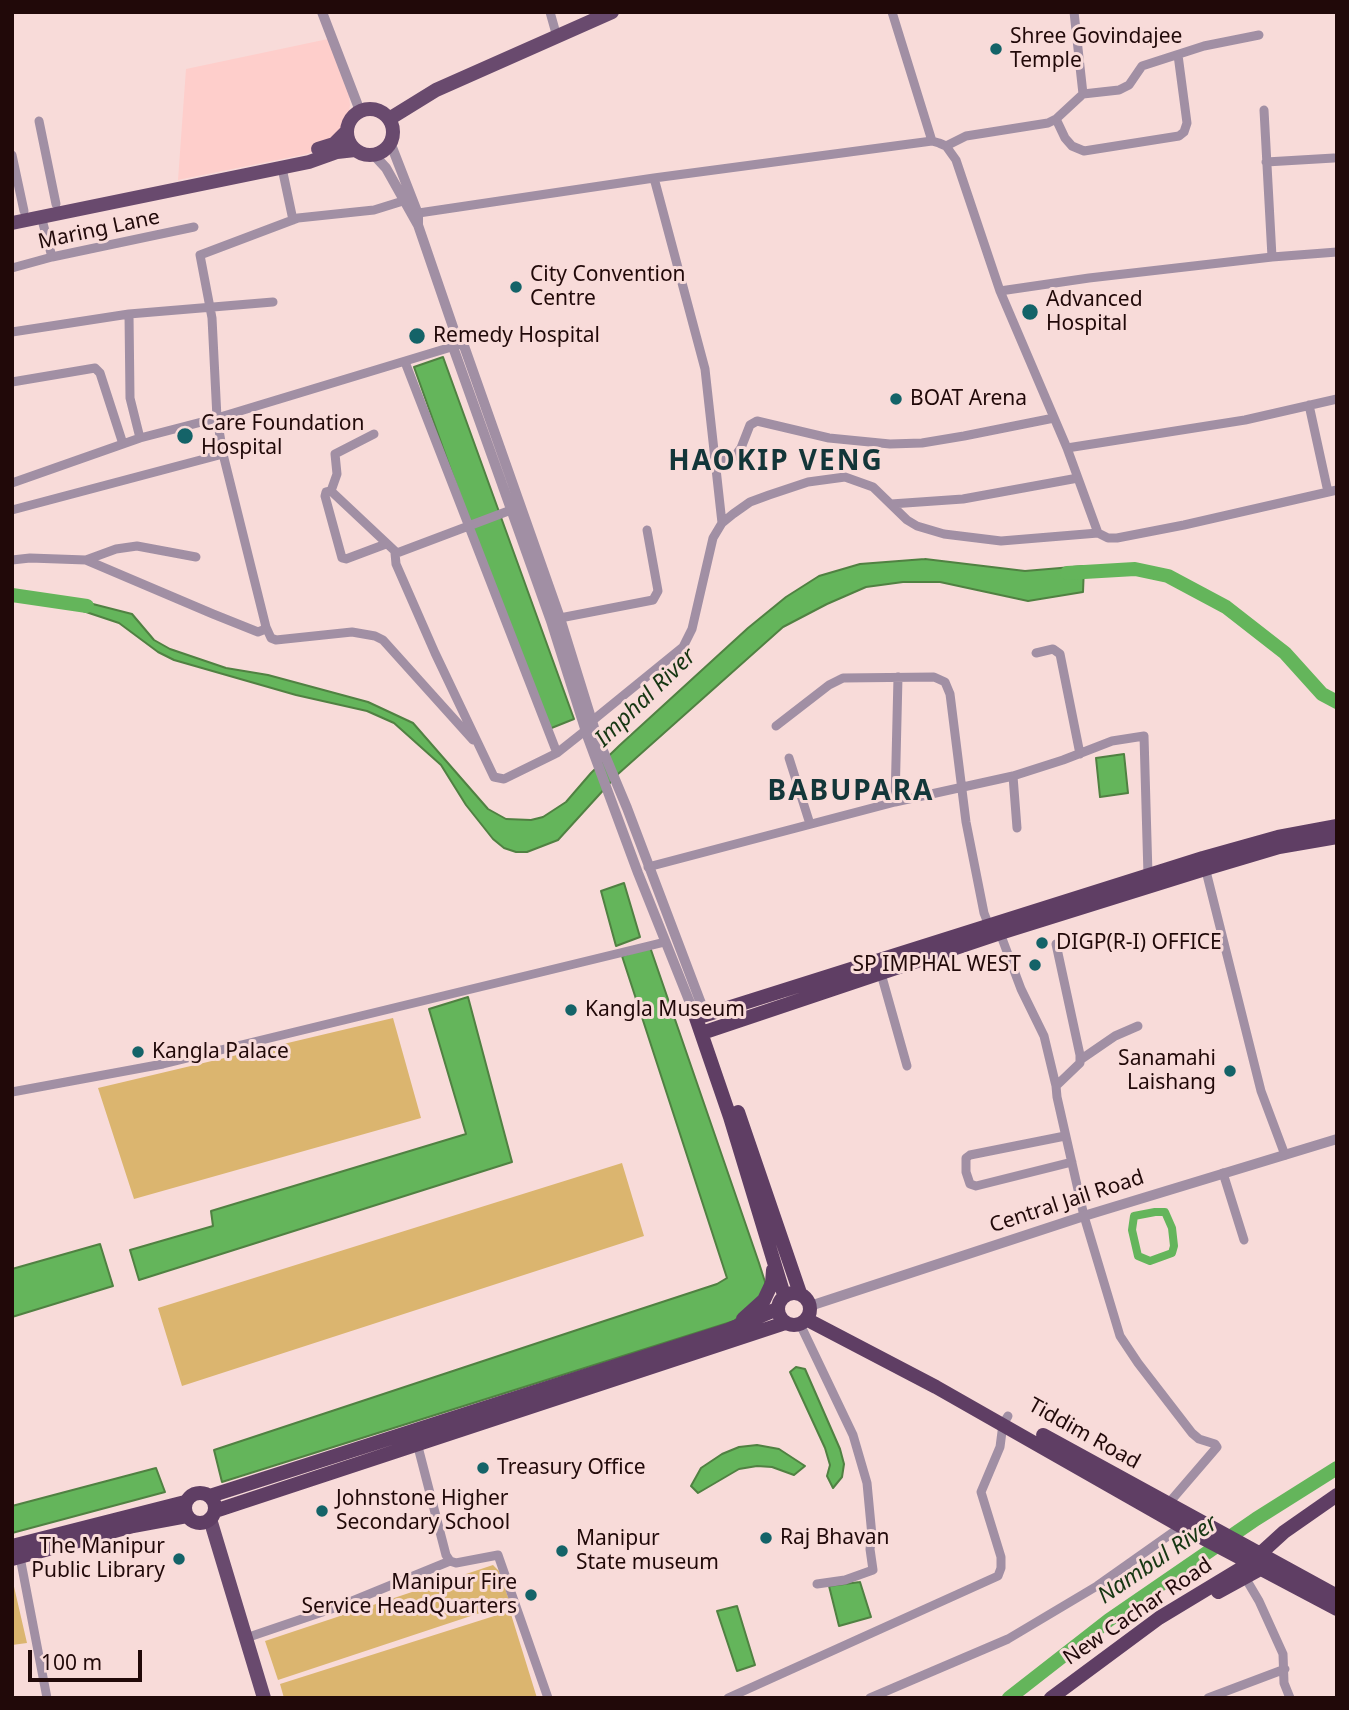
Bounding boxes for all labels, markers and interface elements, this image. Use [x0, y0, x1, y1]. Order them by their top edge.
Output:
place label: Shree Govindajee Temple [1010, 24, 1182, 74]
marker: Shree Govindajee Temple [988, 41, 1004, 57]
street label: Maring Lane [36, 205, 162, 255]
place label: City Convention Centre [530, 262, 686, 312]
marker: City Convention Centre [508, 279, 524, 295]
place label: Advanced Hospital [1046, 287, 1143, 337]
marker: Advanced Hospital [1020, 302, 1040, 322]
place label: Remedy Hospital [433, 323, 600, 349]
marker: Remedy Hospital [407, 326, 427, 346]
place label: BOAT Arena [910, 386, 1027, 412]
marker: BOAT Arena [888, 391, 904, 407]
place label: Care Foundation Hospital [201, 411, 365, 461]
marker: Care Foundation Hospital [175, 426, 195, 446]
district label: HAOKIP VENG [670, 445, 882, 479]
water label: Imphal River [590, 643, 702, 753]
district label: BABUPARA [769, 775, 933, 809]
place label: DIGP(R-I) OFFICE [1056, 930, 1222, 956]
marker: DIGP(R-I) OFFICE [1034, 935, 1050, 951]
place label: SP IMPHAL WEST [853, 952, 1021, 978]
marker: SP IMPHAL WEST [1027, 957, 1043, 973]
place label: Kangla Museum [585, 997, 745, 1023]
marker: Kangla Museum [563, 1002, 579, 1018]
place label: Kangla Palace [152, 1039, 289, 1065]
marker: Kangla Palace [130, 1044, 146, 1060]
place label: Sanamahi Laishang [1118, 1046, 1216, 1096]
marker: Sanamahi Laishang [1222, 1063, 1238, 1079]
street label: Central Jail Road [987, 1165, 1147, 1239]
street label: Tiddim Road [1024, 1393, 1144, 1475]
place label: Treasury Office [497, 1455, 646, 1481]
marker: Treasury Office [475, 1460, 491, 1476]
place label: Johnstone Higher Secondary School [336, 1486, 510, 1536]
marker: Johnstone Higher Secondary School [314, 1503, 330, 1519]
water label: Nambul River [1093, 1510, 1223, 1610]
place label: Raj Bhavan [780, 1525, 890, 1551]
place label: Manipur State museum [576, 1526, 719, 1576]
marker: Raj Bhavan [758, 1530, 774, 1546]
place label: The Manipur Public Library [31, 1534, 165, 1584]
marker: Manipur State museum [554, 1543, 570, 1559]
marker: The Manipur Public Library [171, 1551, 187, 1567]
street label: New Cachar Road [1059, 1553, 1217, 1671]
place label: Manipur Fire Service HeadQuarters [301, 1570, 517, 1620]
marker: Manipur Fire Service HeadQuarters [523, 1587, 539, 1603]
scale bar [32, 1636, 145, 1680]
text: 100 m [41, 1648, 102, 1676]

